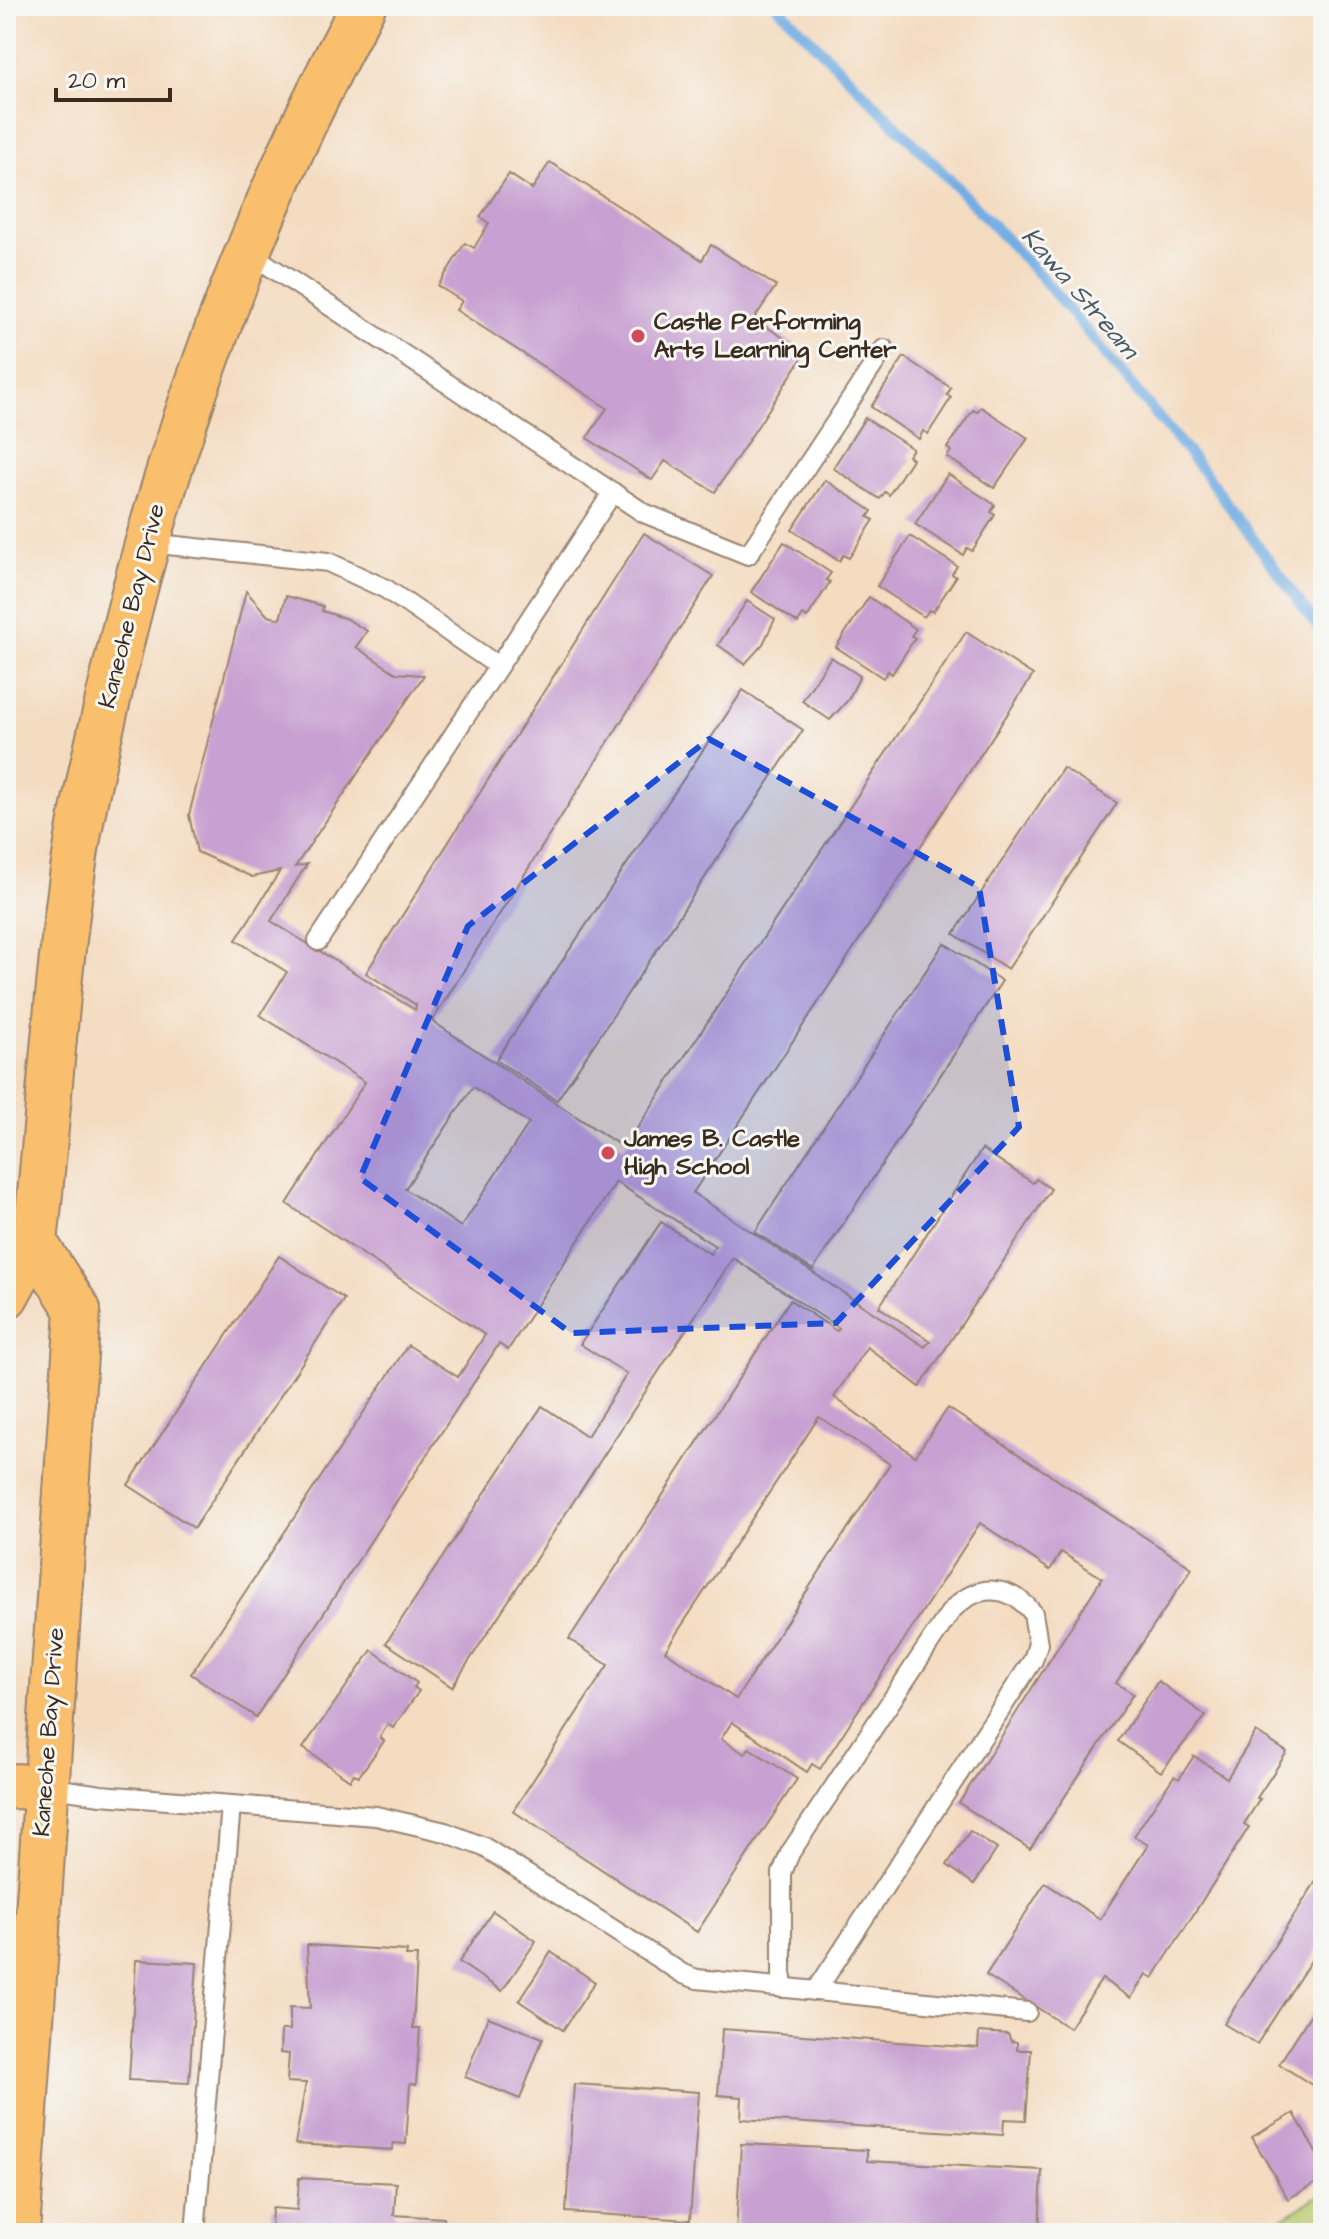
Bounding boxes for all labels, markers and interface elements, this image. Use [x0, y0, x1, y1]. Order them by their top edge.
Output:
scale bar [56, 52, 170, 102]
text: 20 m [68, 64, 125, 98]
water label: Kawa Stream [1013, 220, 1149, 368]
place label: Castle Performing Arts Learning Center [654, 305, 897, 368]
marker: Castle Performing Arts Learning Center [629, 327, 647, 345]
street label: Kaneohe Bay Drive [90, 500, 175, 712]
place label: James B. Castle High School [623, 1122, 800, 1185]
marker: James B. Castle High School [599, 1144, 617, 1162]
street label: Kaneohe Bay Drive [25, 1626, 74, 1838]

